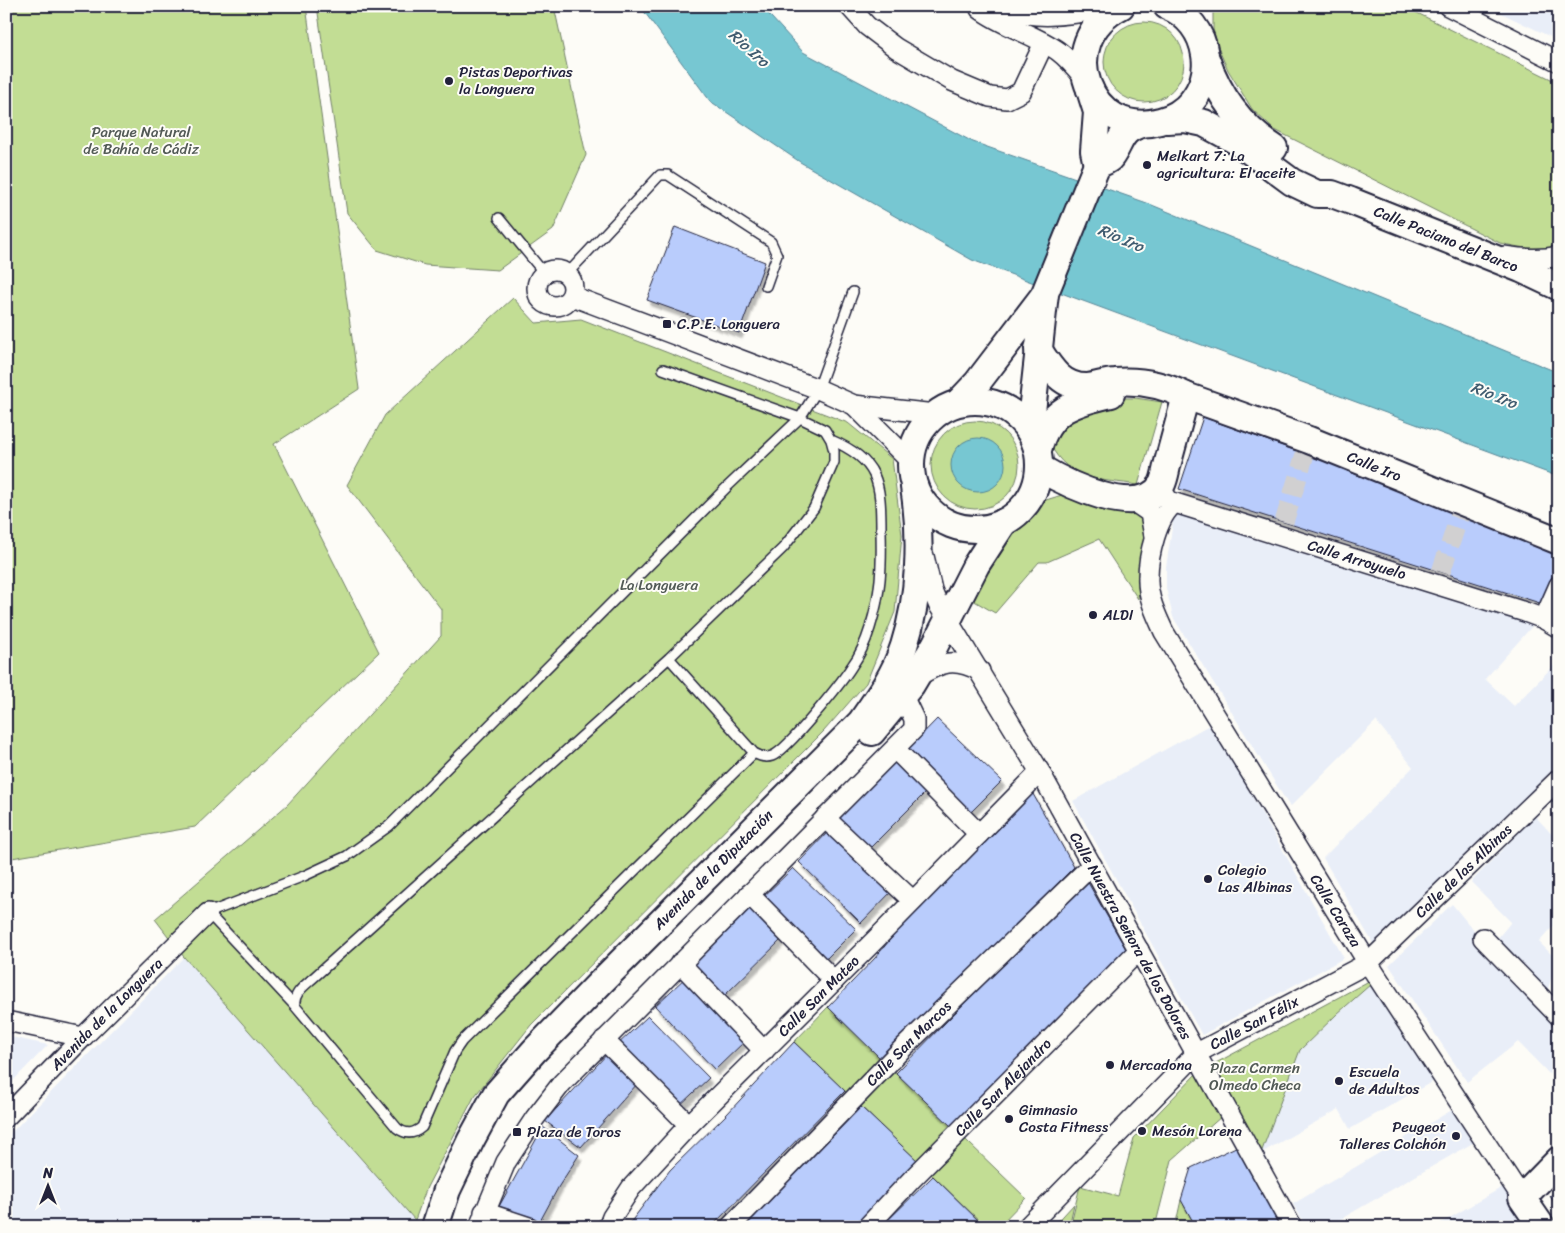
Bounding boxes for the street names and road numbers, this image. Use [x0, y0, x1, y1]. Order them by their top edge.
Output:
street label: Calle Paciano del Barco [1370, 198, 1523, 280]
street label: Calle Iro [1343, 444, 1406, 489]
street label: Calle Arroyuelo [1304, 532, 1410, 587]
street label: Avenida de la Diputación [646, 803, 780, 937]
street label: Calle de las Albinas [1409, 817, 1519, 925]
street label: Calle Nuestra Señora de los Dolores [1063, 827, 1199, 1045]
street label: Calle Caraza [1303, 869, 1369, 953]
street label: Calle San Mateo [771, 948, 866, 1043]
street label: Avenida de la Longuera [43, 951, 169, 1077]
street label: Calle San Félix [1205, 988, 1304, 1057]
street label: Calle San Marcos [859, 994, 958, 1093]
street label: Calle San Alejandro [948, 1032, 1058, 1143]

